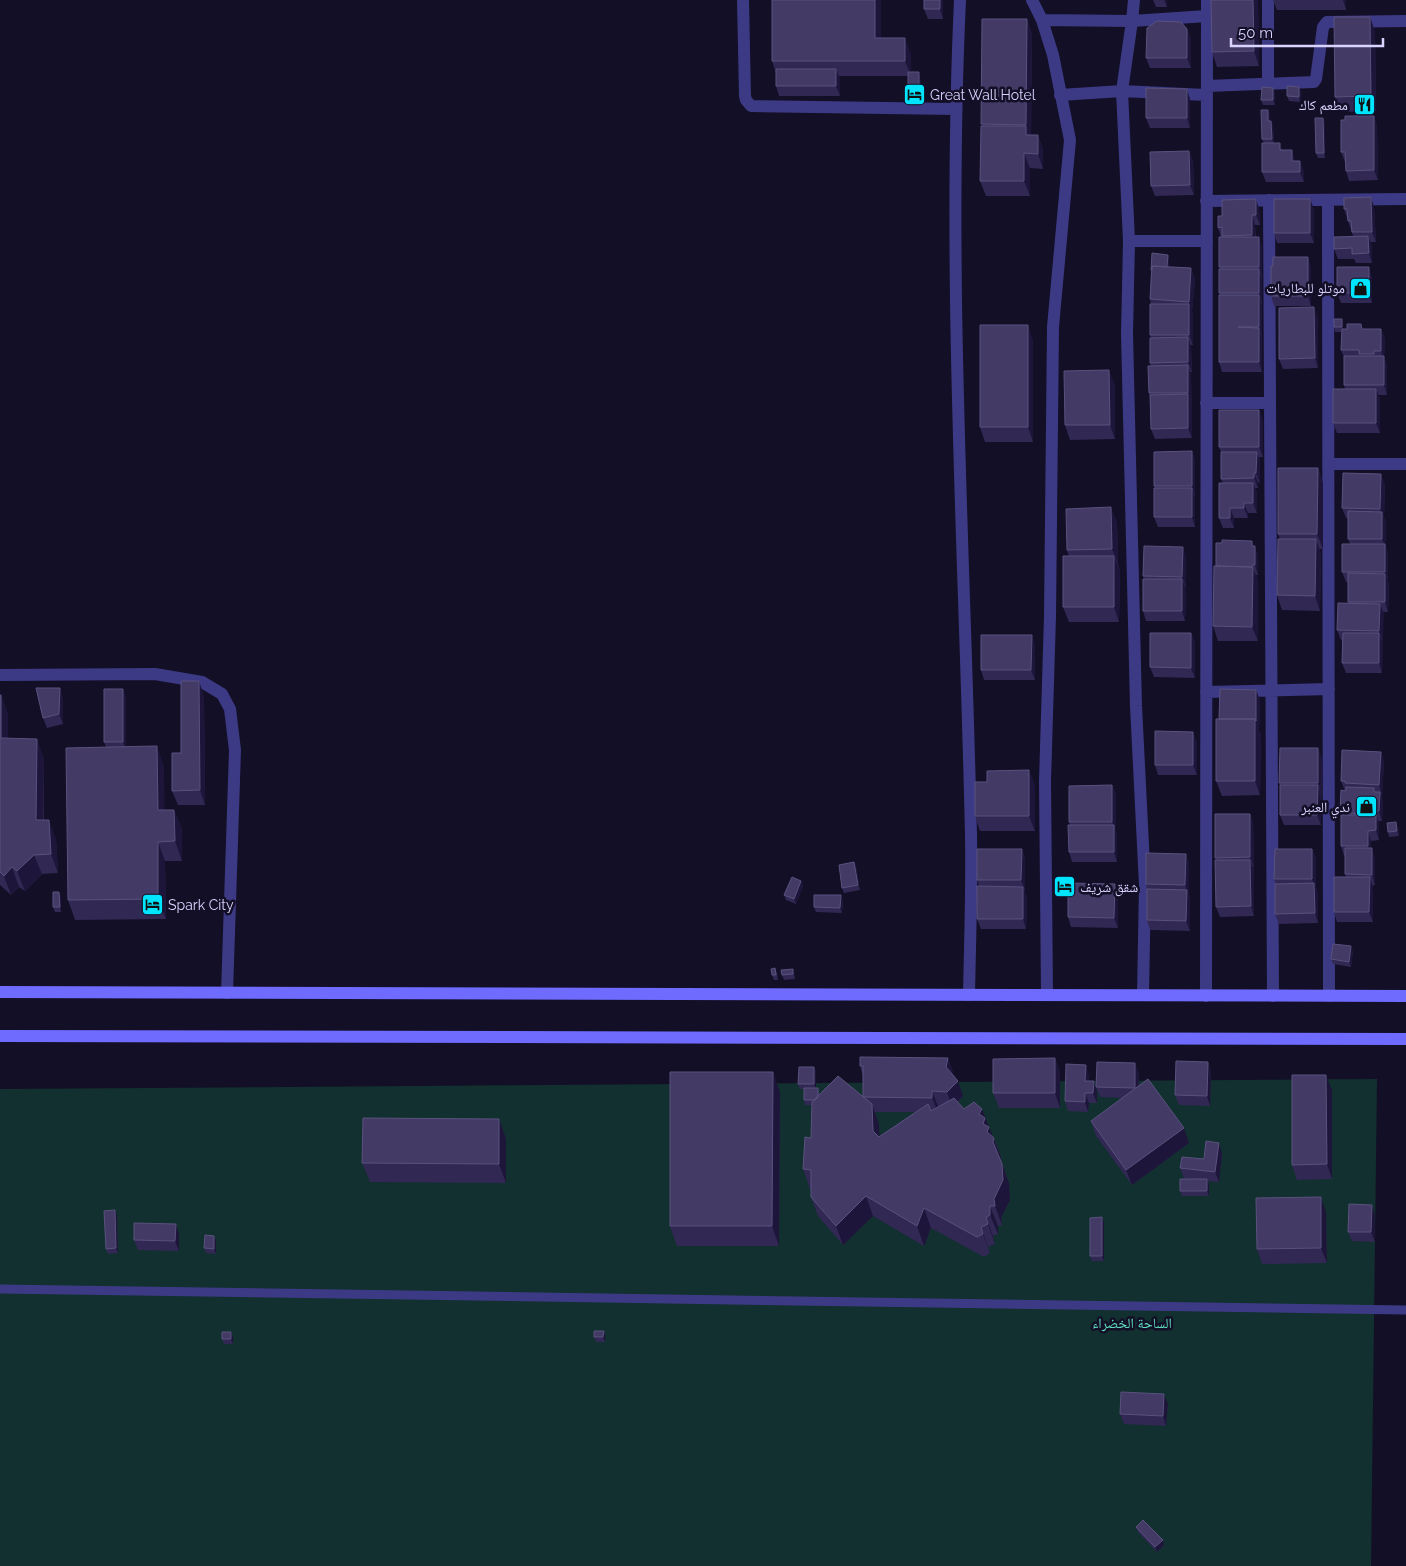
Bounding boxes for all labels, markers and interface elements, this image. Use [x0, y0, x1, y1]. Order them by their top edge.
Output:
scale bar [1231, 15, 1384, 47]
text: 50 m [1238, 24, 1273, 42]
hotel icon: Great Wall Hotel [902, 83, 926, 107]
place label: Great Wall Hotel [930, 87, 1036, 103]
restaurant icon: مطعم كاك [1352, 93, 1376, 117]
place label: مطعم كاك [1299, 97, 1348, 115]
shop icon: موتلو للبطاريات [1349, 276, 1373, 300]
place label: موتلو للبطاريات [1266, 280, 1345, 297]
shop icon: ندي العنبر [1354, 795, 1378, 819]
place label: ندي العنبر [1300, 799, 1350, 819]
hotel icon: شقق شريف [1052, 875, 1076, 899]
place label: شقق شريف [1080, 879, 1138, 897]
hotel icon: Spark City [140, 893, 164, 917]
place label: Spark City [168, 897, 234, 913]
park label: الساحة الخضراء [1092, 1315, 1172, 1332]

